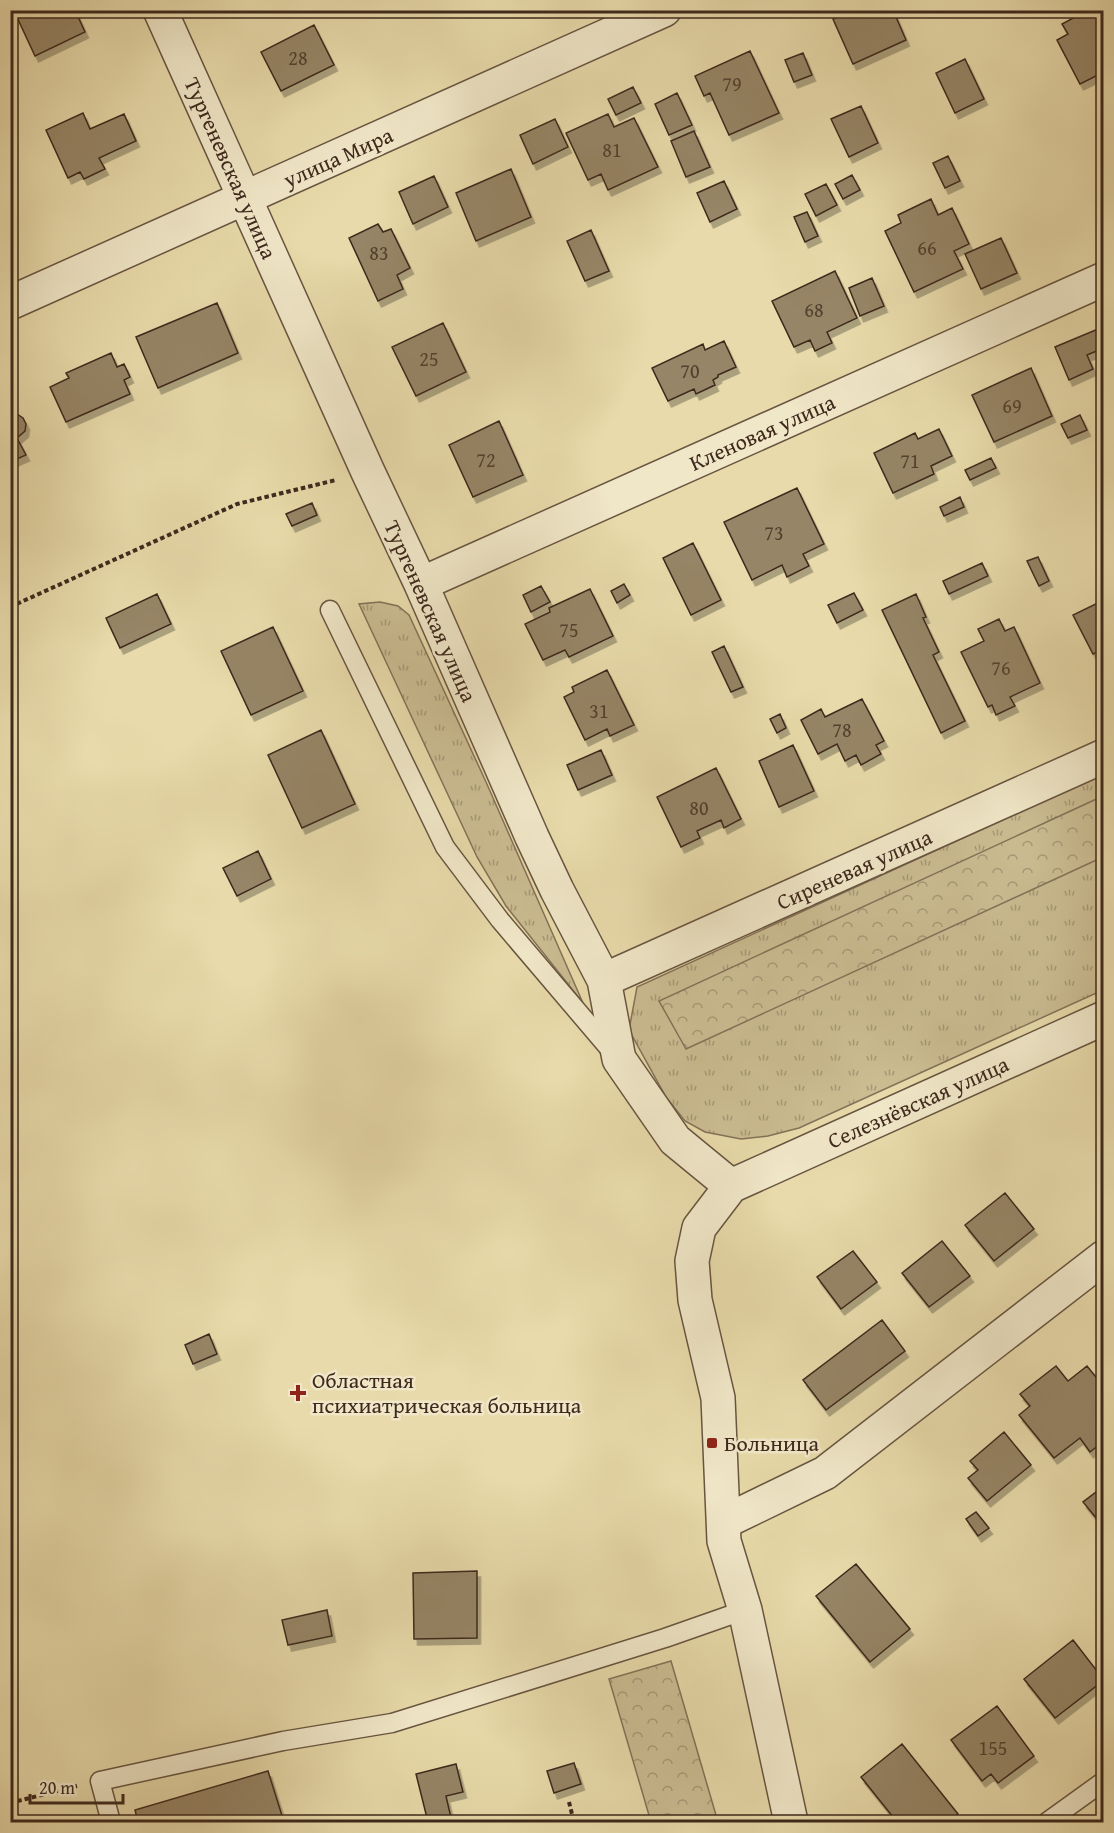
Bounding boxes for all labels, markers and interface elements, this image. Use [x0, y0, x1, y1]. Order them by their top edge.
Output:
house number: 28 [288, 43, 308, 72]
house number: 79 [722, 69, 742, 98]
street label: Тургеневская улица [177, 72, 286, 264]
street label: улица Мира [277, 118, 398, 196]
house number: 81 [602, 135, 622, 164]
house number: 66 [917, 233, 937, 262]
house number: 83 [369, 238, 389, 267]
house number: 68 [804, 295, 824, 324]
house number: 25 [419, 344, 439, 373]
house number: 70 [680, 356, 700, 385]
street label: Кленовая улица [684, 385, 840, 478]
house number: 69 [1002, 391, 1022, 420]
house number: 72 [476, 445, 496, 474]
house number: 71 [900, 446, 920, 475]
street label: Тургеневская улица [377, 515, 486, 707]
house number: 73 [764, 518, 784, 547]
house number: 75 [559, 615, 579, 644]
house number: 76 [991, 653, 1011, 682]
house number: 31 [589, 696, 609, 725]
house number: 78 [832, 715, 852, 744]
house number: 80 [689, 793, 709, 822]
street label: Сиреневая улица [771, 820, 937, 918]
street label: Селезнёвская улица [822, 1047, 1014, 1156]
place label: Областная психиатрическая больница [312, 1364, 582, 1421]
marker: Областная психиатрическая больница [289, 1384, 307, 1402]
place label: Больница [724, 1427, 820, 1459]
marker: Больница [705, 1436, 719, 1450]
house number: 155 [979, 1733, 1007, 1762]
scale bar [30, 1767, 123, 1805]
text: 20 m [39, 1774, 75, 1801]

